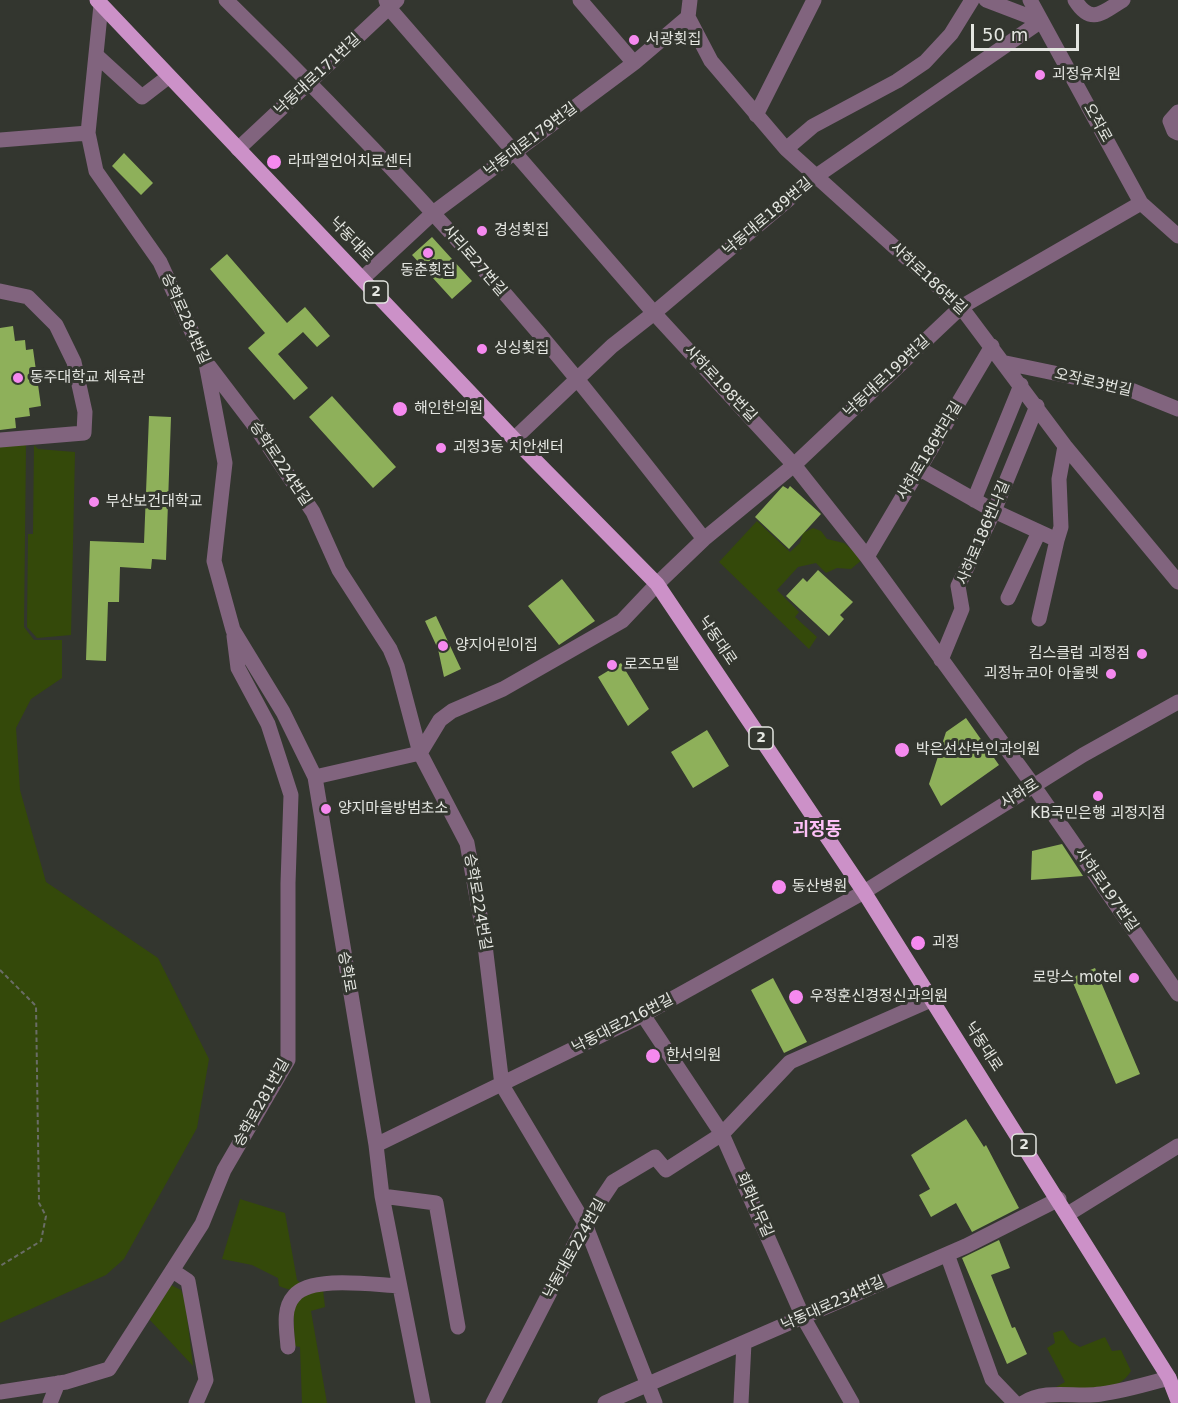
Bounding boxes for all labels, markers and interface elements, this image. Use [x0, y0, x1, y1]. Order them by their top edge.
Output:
scale bar [974, 12, 1082, 50]
text: 50 m [982, 24, 1028, 45]
street label: 낙동대로171번길 [271, 30, 365, 120]
place label: 서광횟집 [646, 31, 701, 49]
marker: 서광횟집 [627, 33, 641, 47]
place label: 괴정유치원 [1052, 66, 1121, 84]
marker: 괴정유치원 [1033, 68, 1047, 82]
street label: 낙동대로179번길 [481, 99, 581, 181]
street label: 오작로 [1079, 101, 1115, 145]
marker: 라파엘언어치료센터 [265, 153, 283, 171]
place label: 라파엘언어치료센터 [288, 153, 412, 171]
street label: 낙동대로189번길 [720, 174, 816, 260]
street label: 낙동대로 [325, 214, 377, 266]
street label: 사리로27번길 [438, 222, 510, 300]
place label: 경성횟집 [494, 222, 549, 240]
marker: 경성횟집 [475, 224, 489, 238]
street label: 사하로186번길 [886, 239, 970, 319]
marker: 동춘횟집 [421, 246, 435, 260]
place label: 동춘횟집 [400, 262, 456, 280]
street label: 승학로284번길 [157, 271, 213, 367]
road number: 2 [364, 281, 388, 303]
street label: 낙동대로199번길 [840, 332, 934, 422]
place label: 싱싱횟집 [494, 340, 549, 358]
marker: 싱싱횟집 [475, 342, 489, 356]
street label: 사하로198번길 [680, 342, 760, 426]
street label: 오작로3번길 [1053, 365, 1133, 401]
place label: 동주대학교 체육관 [30, 369, 145, 387]
marker: 동주대학교 체육관 [11, 371, 25, 385]
street label: 사하로186번라길 [894, 399, 966, 503]
marker: 해인한의원 [391, 400, 409, 418]
place label: 해인한의원 [414, 400, 483, 418]
street label: 승학로224번길 [245, 418, 315, 510]
place label: 괴정3동 치안센터 [453, 439, 564, 457]
marker: 괴정3동 치안센터 [434, 441, 448, 455]
street label: 사하로186번나길 [954, 478, 1014, 588]
place label: 부산보건대학교 [106, 493, 203, 511]
marker: 부산보건대학교 [87, 495, 101, 509]
street label: 낙동대로 [694, 613, 740, 669]
place label: 양지어린이집 [455, 637, 538, 655]
marker: 양지어린이집 [436, 639, 450, 653]
place label: 킴스클럽 괴정점 [1029, 645, 1130, 663]
marker: 킴스클럽 괴정점 [1135, 647, 1149, 661]
place label: 로즈모텔 [624, 656, 679, 674]
marker: 로즈모텔 [605, 658, 619, 672]
place label: 괴정뉴코아 아울렛 [984, 665, 1099, 683]
marker: 괴정뉴코아 아울렛 [1104, 667, 1118, 681]
road number: 2 [749, 727, 773, 749]
marker: 박은선산부인과의원 [893, 741, 911, 759]
place label: 박은선산부인과의원 [916, 741, 1040, 759]
street label: 사하로 [998, 775, 1042, 813]
marker: KB국민은행 괴정지점 [1091, 789, 1105, 803]
place label: 양지마을방범초소 [338, 800, 448, 818]
marker: 양지마을방범초소 [319, 802, 333, 816]
place label: KB국민은행 괴정지점 [1030, 805, 1166, 823]
district label: 괴정동 [792, 819, 842, 841]
street label: 사하로197번길 [1071, 845, 1141, 935]
street label: 승학로224번길 [460, 852, 494, 952]
marker: 동산병원 [770, 878, 788, 896]
place label: 동산병원 [792, 878, 847, 896]
marker: 괴정 [909, 934, 927, 952]
place label: 괴정 [932, 934, 960, 952]
street label: 승학로 [334, 950, 358, 994]
place label: 로망스 motel [1033, 969, 1122, 987]
marker: 로망스 motel [1127, 971, 1141, 985]
marker: 우정훈신경정신과의원 [787, 988, 805, 1006]
place label: 우정훈신경정신과의원 [810, 988, 948, 1006]
street label: 낙동대로216번길 [569, 991, 677, 1057]
street label: 낙동대로 [960, 1019, 1006, 1075]
marker: 한서의원 [644, 1047, 662, 1065]
place label: 한서의원 [666, 1047, 721, 1065]
street label: 승학로281번길 [230, 1056, 294, 1150]
road number: 2 [1012, 1134, 1036, 1156]
street label: 회화나무길 [732, 1170, 776, 1240]
street label: 낙동대로224번길 [540, 1196, 610, 1302]
street label: 낙동대로234번길 [778, 1273, 888, 1335]

